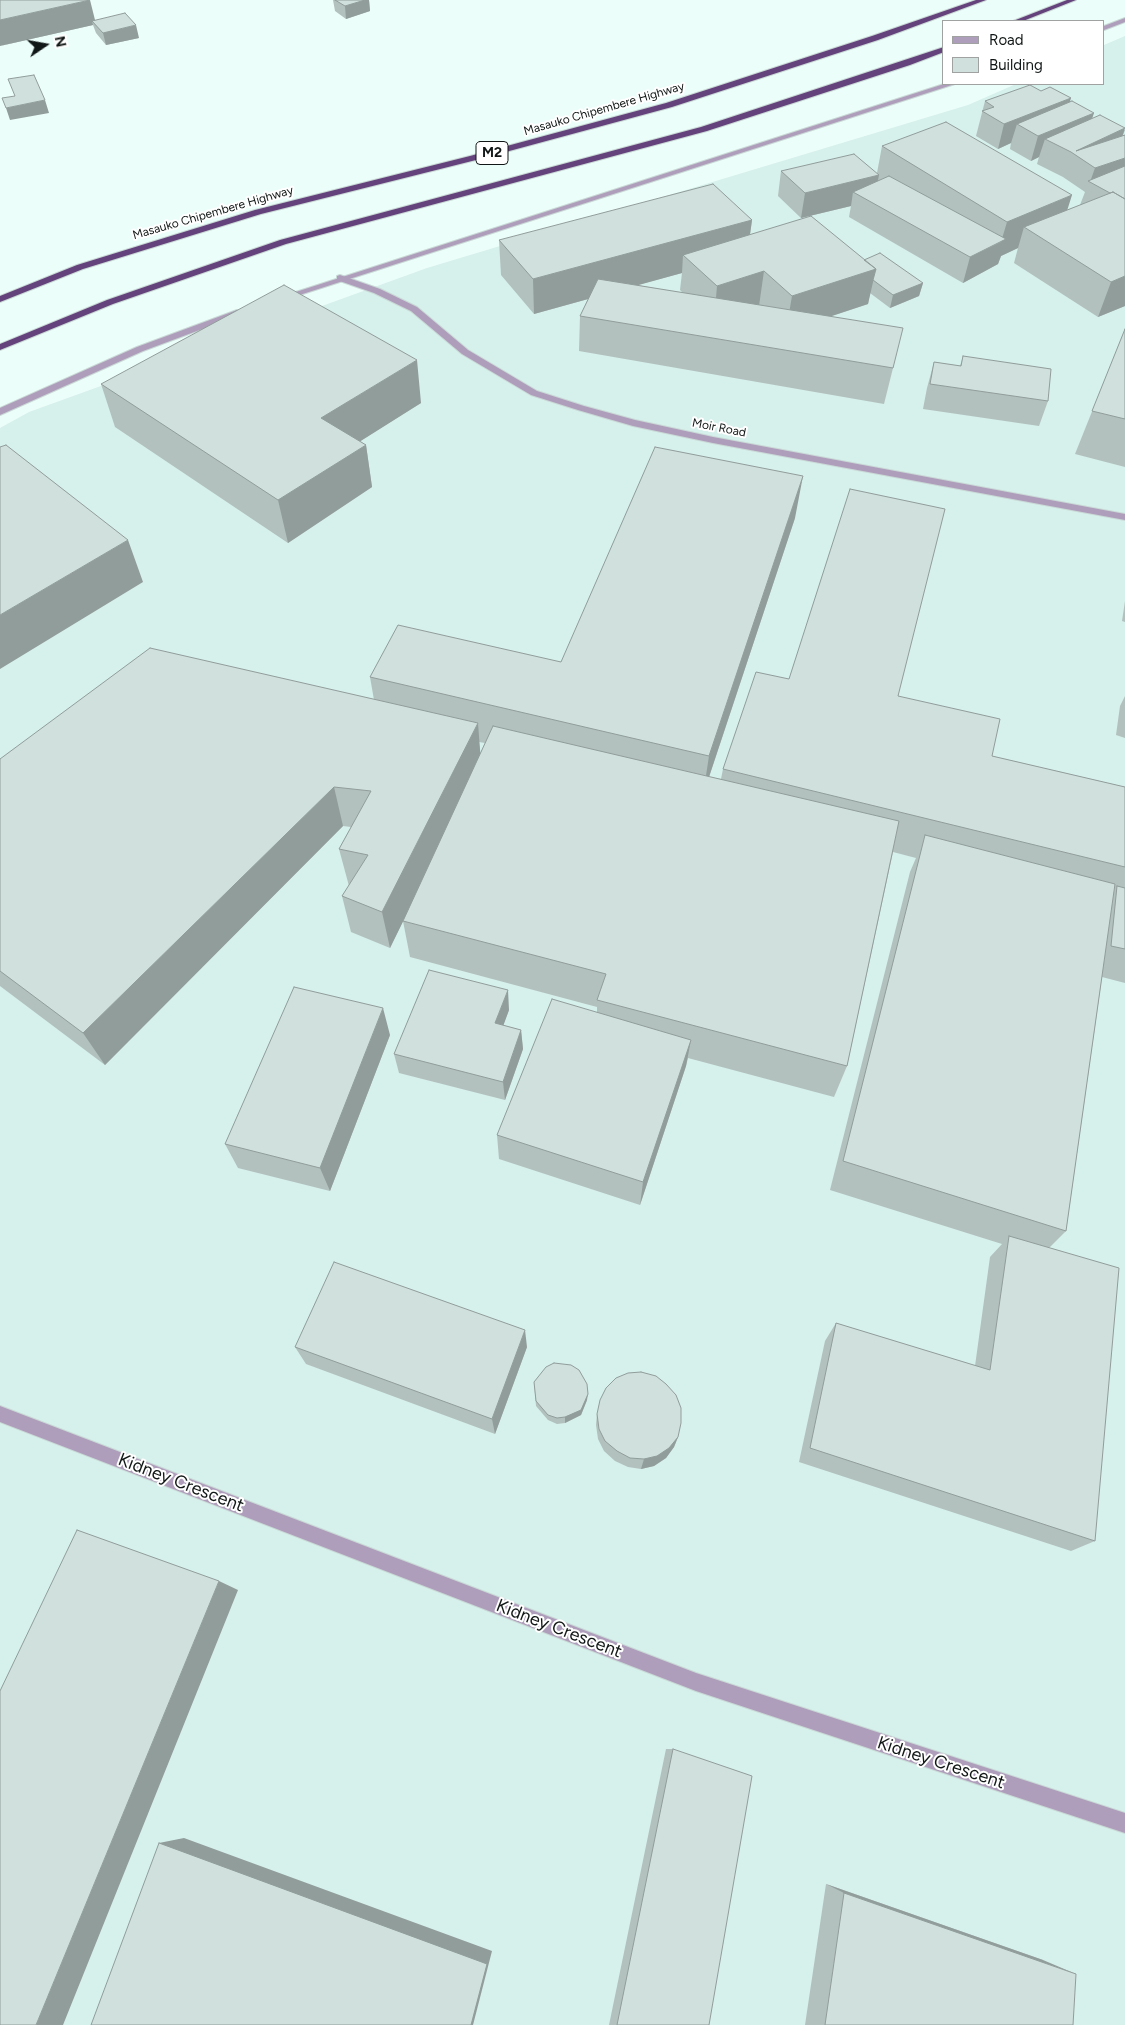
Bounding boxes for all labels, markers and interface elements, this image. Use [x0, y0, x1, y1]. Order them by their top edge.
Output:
north arrow [20, 20, 70, 70]
legend [942, 20, 1105, 85]
text: Road [989, 31, 1024, 49]
text: N [51, 35, 70, 49]
text: Building [989, 56, 1043, 74]
street label: Masauko Chipembere Highway [522, 79, 686, 139]
road number: M2 [476, 142, 508, 164]
street label: Masauko Chipembere Highway [131, 183, 295, 243]
street label: Moir Road [691, 416, 747, 440]
street label: Kidney Crescent [115, 1449, 247, 1517]
street label: Kidney Crescent [493, 1595, 625, 1663]
street label: Kidney Crescent [874, 1732, 1008, 1794]

